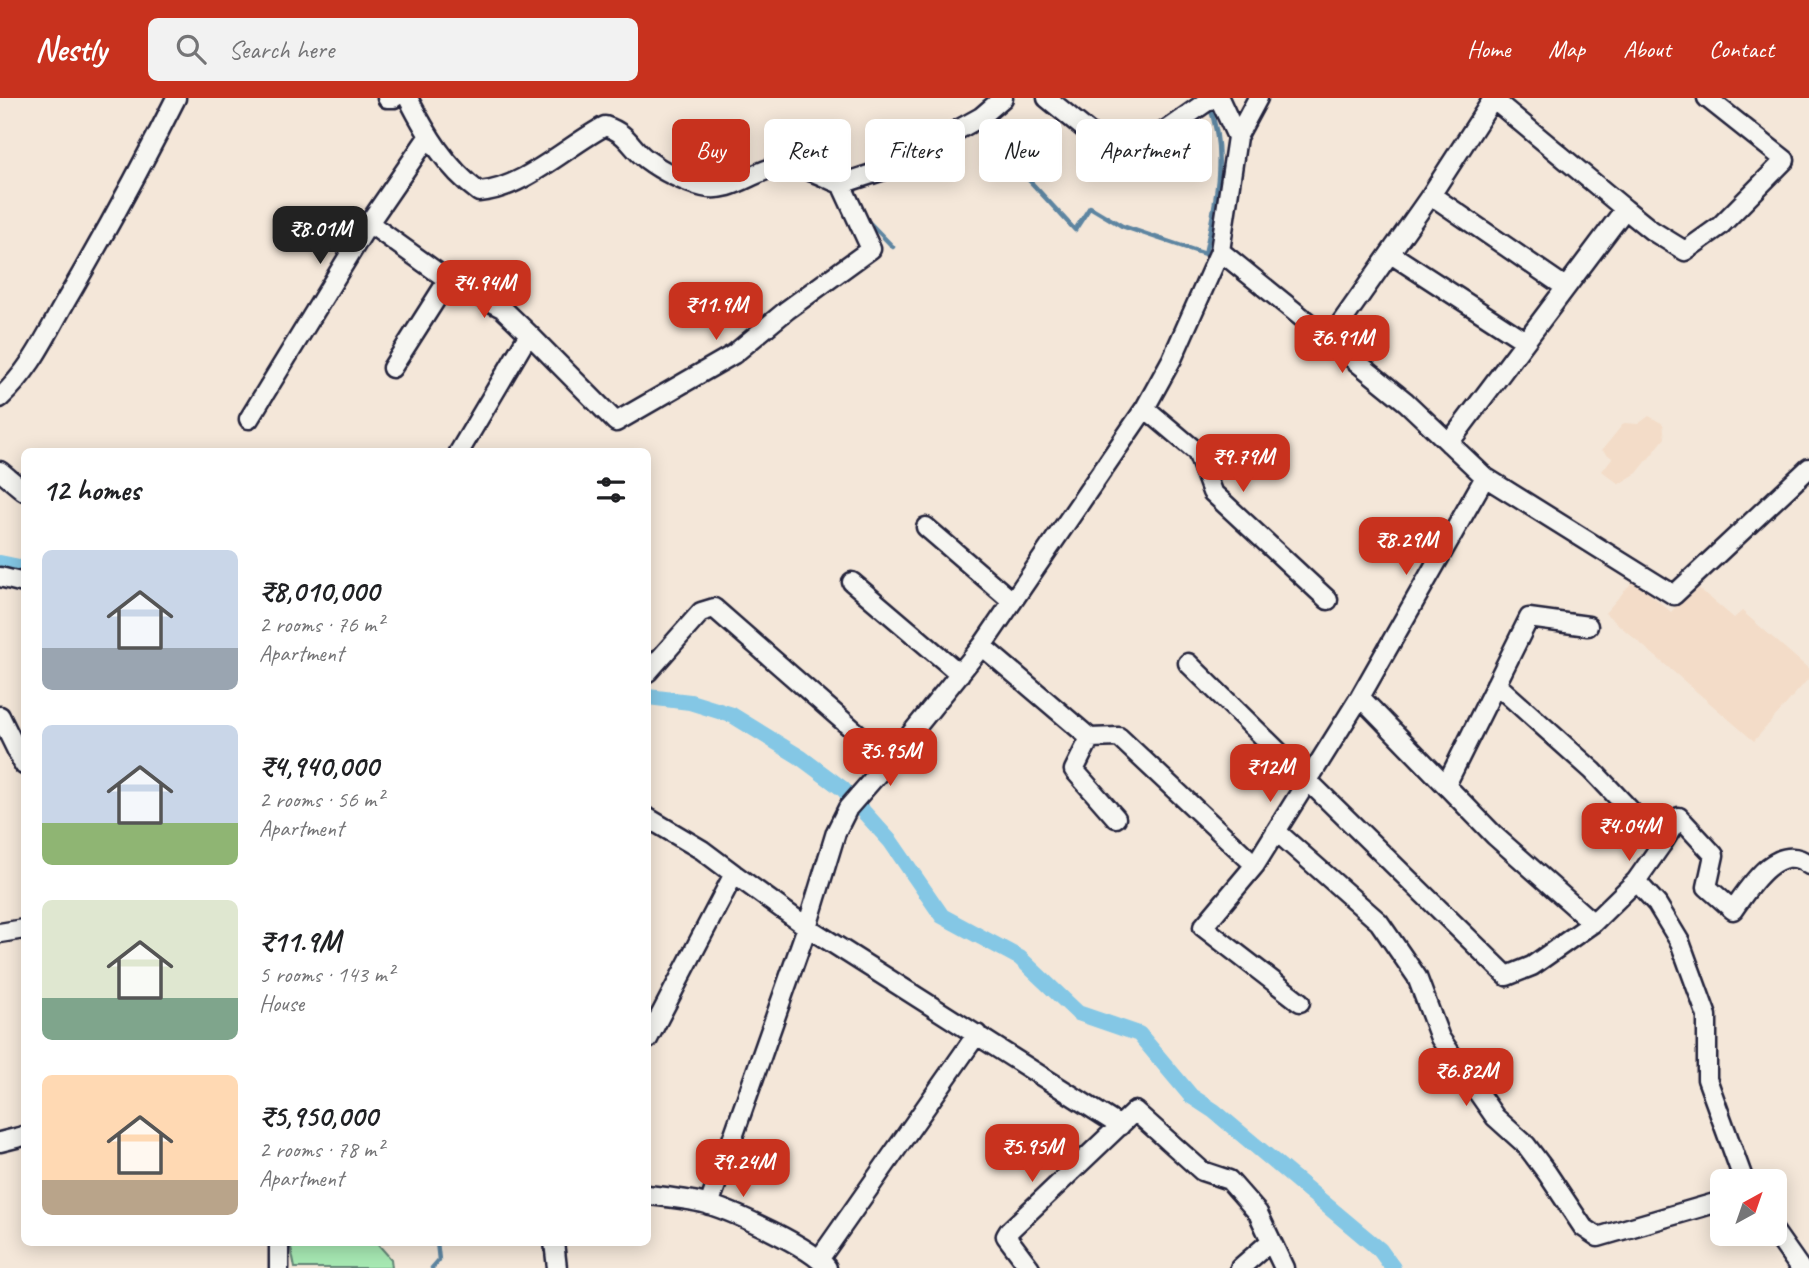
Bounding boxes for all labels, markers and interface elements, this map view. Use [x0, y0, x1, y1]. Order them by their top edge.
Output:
search box [148, 18, 638, 81]
text: Nestly [35, 28, 106, 70]
icon: search [172, 30, 210, 68]
text: Search here [228, 33, 334, 66]
text: Home [1467, 34, 1510, 64]
text: Map [1548, 34, 1585, 64]
text: About [1623, 34, 1671, 64]
text: Contact [1709, 34, 1774, 64]
chip: Buy [672, 119, 750, 182]
chip: Rent [764, 119, 851, 182]
chip: Filters [865, 119, 965, 182]
chip: New [979, 119, 1062, 182]
chip: Apartment [1076, 119, 1212, 182]
pin: ₹8.01M [263, 206, 377, 266]
text: ₹8.01M [289, 214, 351, 243]
pin: ₹4.94M [427, 260, 541, 320]
text: ₹4.94M [453, 268, 515, 297]
pin: ₹11.9M [659, 282, 773, 342]
text: ₹11.9M [685, 290, 747, 319]
pin: ₹6.91M [1285, 316, 1399, 375]
text: ₹6.91M [1311, 323, 1373, 352]
pin: ₹9.79M [1186, 434, 1300, 494]
text: ₹9.79M [1212, 442, 1274, 471]
text: 12 homes [42, 471, 140, 509]
icon: filters [592, 471, 630, 509]
pin: ₹8.29M [1349, 518, 1463, 577]
text: ₹8.29M [1375, 525, 1437, 554]
text: ₹8,010,000 [259, 572, 379, 610]
icon: home [98, 578, 182, 662]
text: 2 rooms · 76 m² [259, 610, 383, 639]
text: Apartment [259, 639, 344, 668]
pin: ₹5.95M [833, 728, 947, 788]
text: ₹5.95M [859, 736, 921, 765]
pin: ₹12M [1229, 744, 1311, 804]
text: ₹4,940,000 [259, 747, 379, 785]
text: ₹12M [1246, 752, 1294, 781]
icon: home [98, 753, 182, 837]
text: 2 rooms · 56 m² [259, 785, 383, 814]
pin: ₹4.04M [1572, 804, 1686, 863]
text: ₹4.04M [1598, 811, 1660, 840]
text: Apartment [259, 814, 344, 843]
text: ₹11.9M [259, 922, 340, 960]
icon: home [98, 928, 182, 1012]
text: 5 rooms · 143 m² [259, 960, 394, 989]
text: House [259, 989, 304, 1018]
pin: ₹6.82M [1409, 1048, 1523, 1108]
text: ₹6.82M [1434, 1056, 1498, 1085]
text: ₹5,950,000 [259, 1097, 378, 1135]
icon: home [98, 1103, 182, 1187]
pin: ₹5.95M [975, 1124, 1089, 1184]
text: ₹5.95M [1001, 1132, 1063, 1161]
text: 2 rooms · 78 m² [259, 1135, 383, 1164]
pin: ₹9.24M [686, 1140, 800, 1199]
text: ₹9.24M [712, 1147, 774, 1176]
text: Apartment [259, 1164, 344, 1193]
north arrow [1710, 1169, 1787, 1246]
map controls [1710, 1169, 1787, 1246]

